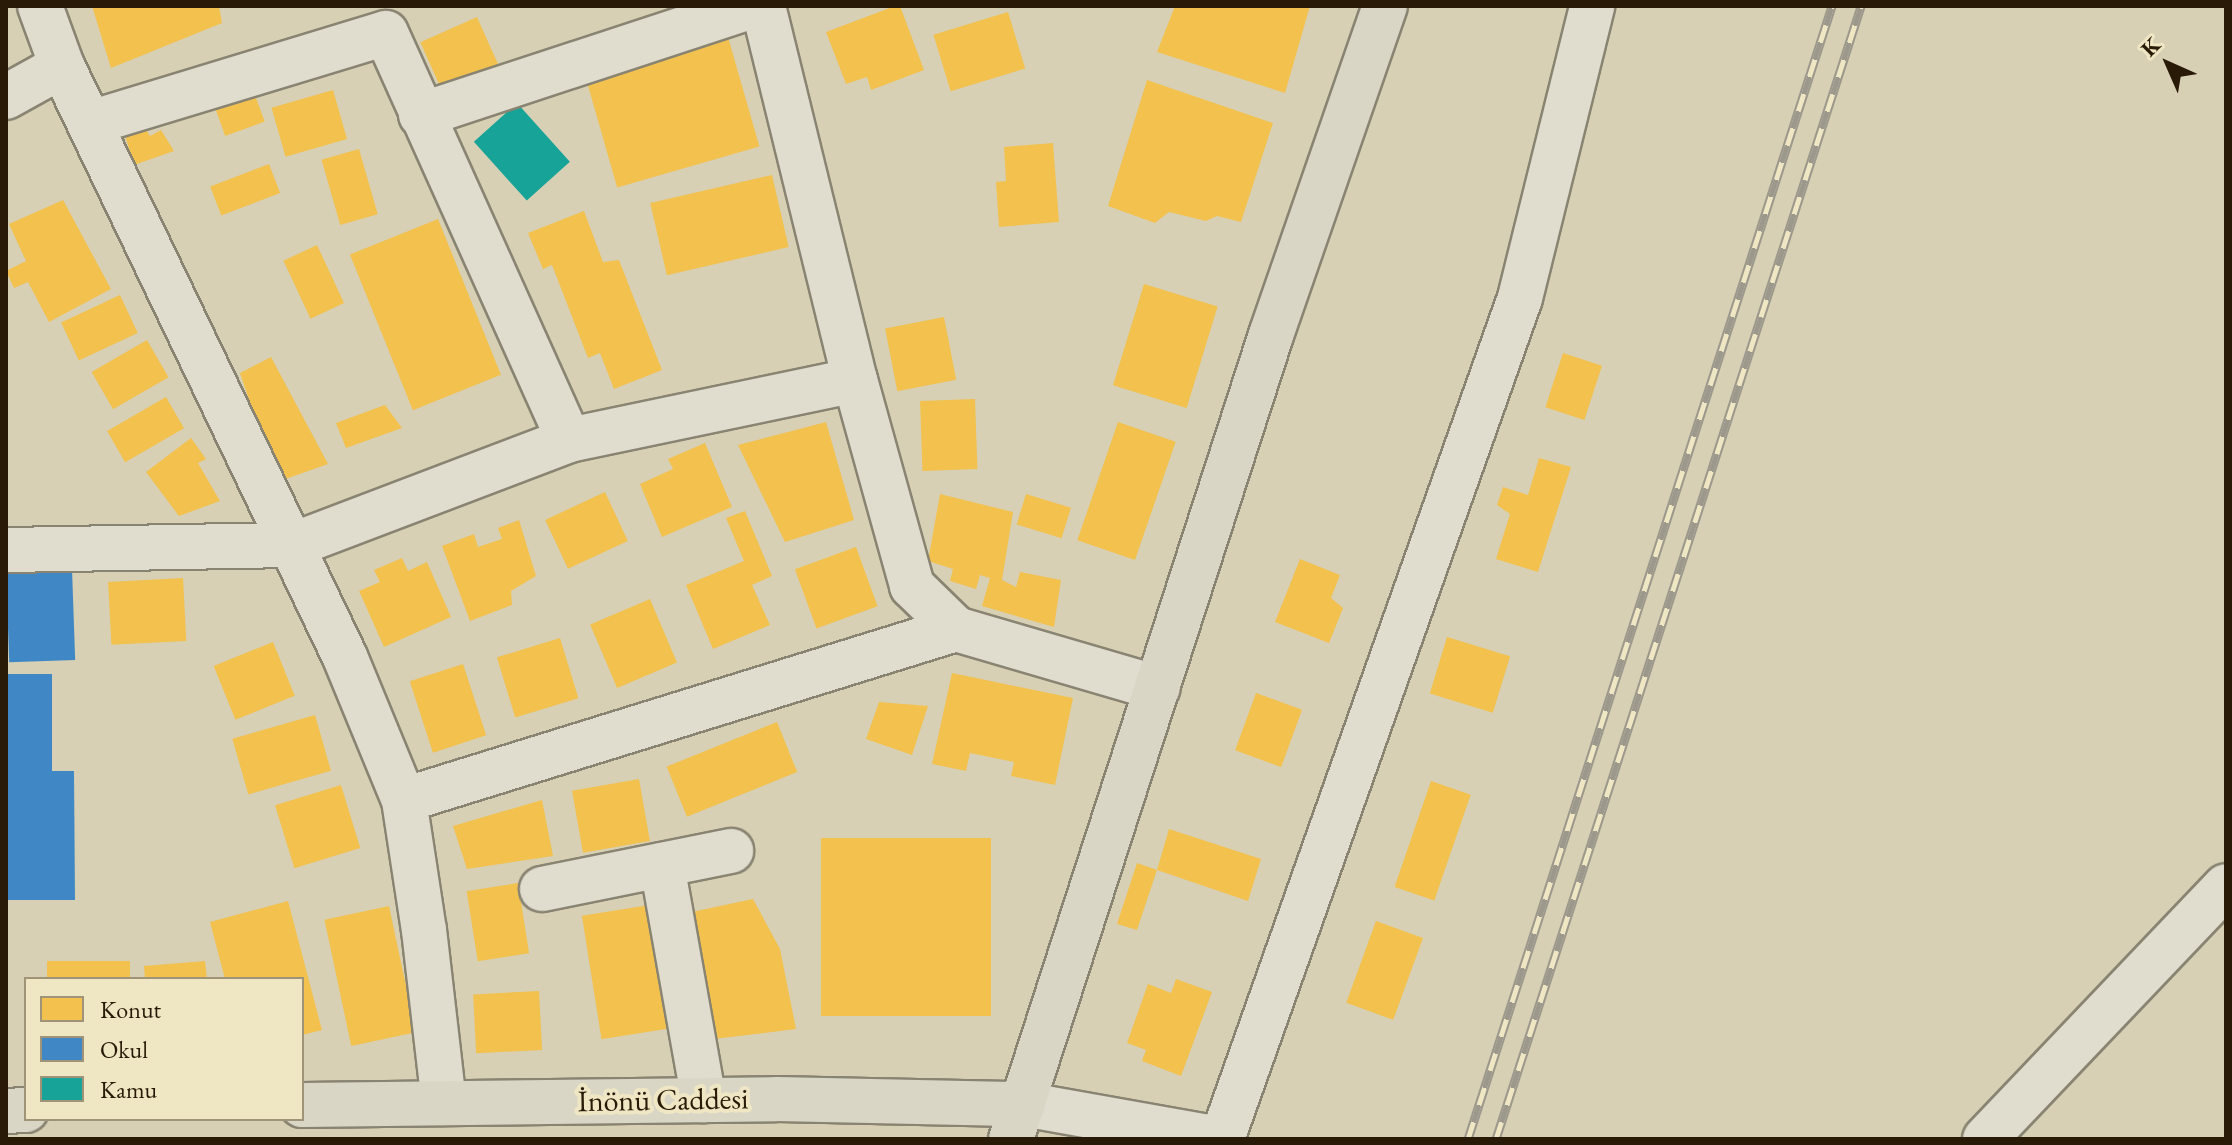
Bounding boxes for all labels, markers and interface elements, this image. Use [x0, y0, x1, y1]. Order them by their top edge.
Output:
north arrow [2128, 24, 2208, 104]
text: K [2134, 30, 2167, 63]
legend [24, 977, 304, 1121]
text: Konut [100, 994, 161, 1025]
text: Okul [100, 1034, 148, 1065]
text: Kamu [100, 1074, 157, 1105]
street label: İnönü Caddesi [577, 1081, 749, 1119]

